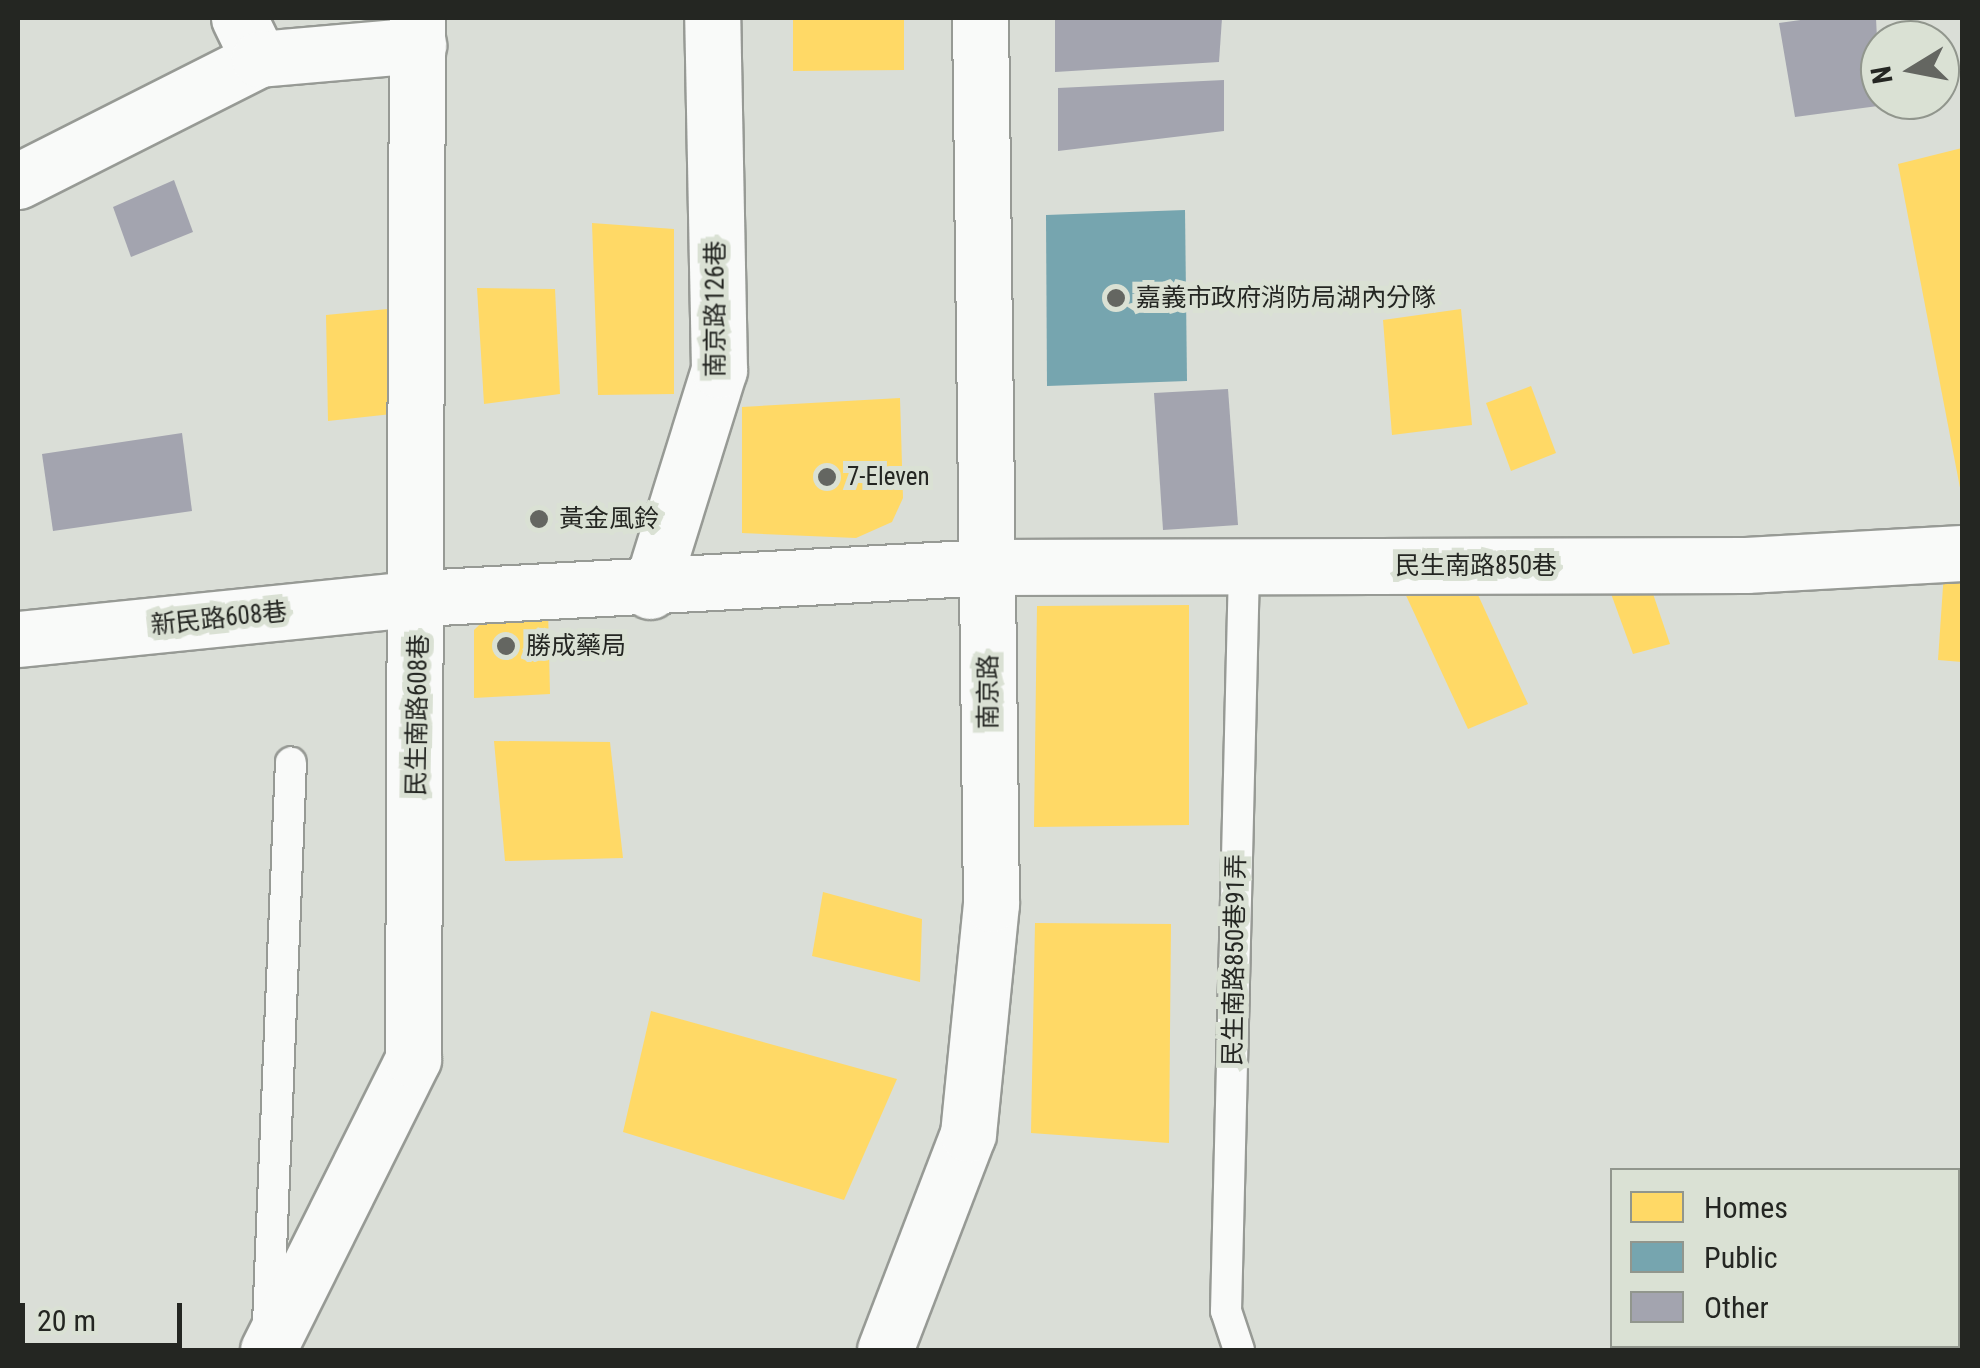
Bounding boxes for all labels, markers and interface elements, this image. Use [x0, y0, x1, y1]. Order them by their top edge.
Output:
north arrow [1860, 20, 1960, 120]
text: N [1864, 64, 1900, 86]
street label: 南京路126巷 [701, 240, 731, 378]
place label: 嘉義市政府消防局湖內分隊 [1136, 283, 1436, 313]
marker: 嘉義市政府消防局湖內分隊 [1105, 287, 1127, 309]
place label: 7-Eleven [847, 462, 930, 492]
marker: 7-Eleven [816, 466, 838, 488]
place label: 黃金風鈴 [559, 504, 659, 534]
marker: 黃金風鈴 [528, 508, 550, 530]
street label: 民生南路850巷 [1395, 551, 1557, 581]
street label: 新民路608巷 [149, 597, 289, 641]
place label: 勝成藥局 [526, 631, 626, 661]
street label: 民生南路608巷 [402, 634, 434, 796]
marker: 勝成藥局 [495, 635, 517, 657]
street label: 南京路 [974, 655, 1004, 729]
street label: 民生南路850巷91弄 [1218, 854, 1252, 1066]
legend [1610, 1168, 1960, 1348]
text: Homes [1704, 1190, 1788, 1225]
text: Public [1704, 1240, 1778, 1275]
scale bar [25, 1283, 188, 1345]
text: Other [1704, 1290, 1769, 1325]
text: 20 m [37, 1303, 96, 1338]

